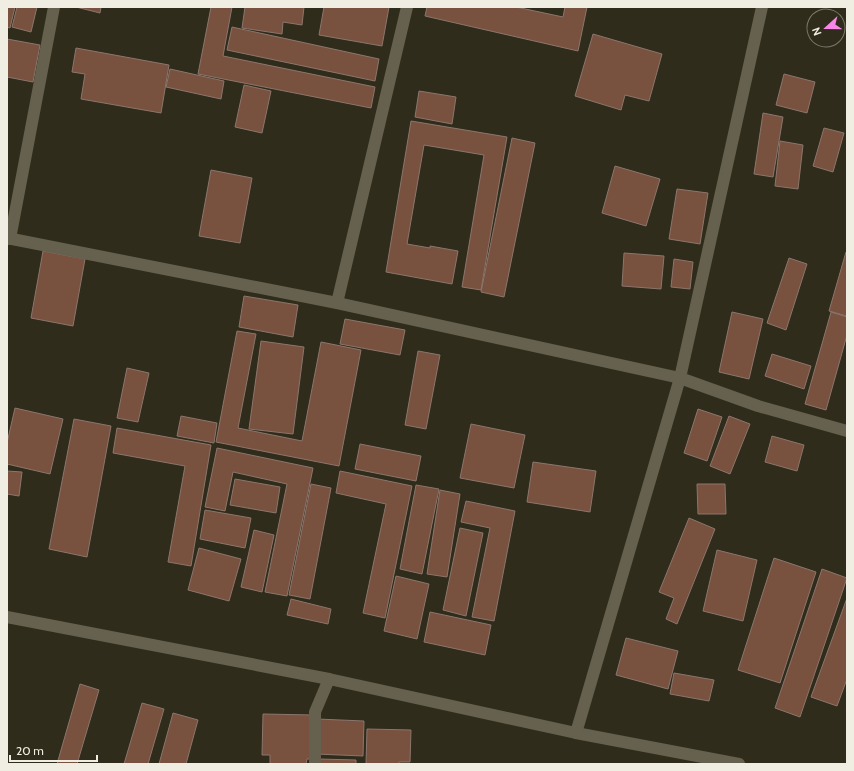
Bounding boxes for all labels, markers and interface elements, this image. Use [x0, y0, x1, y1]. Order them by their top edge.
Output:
north arrow [806, 8, 846, 48]
text: N [809, 25, 825, 38]
scale bar [10, 737, 97, 763]
text: 20 m [16, 743, 44, 758]

